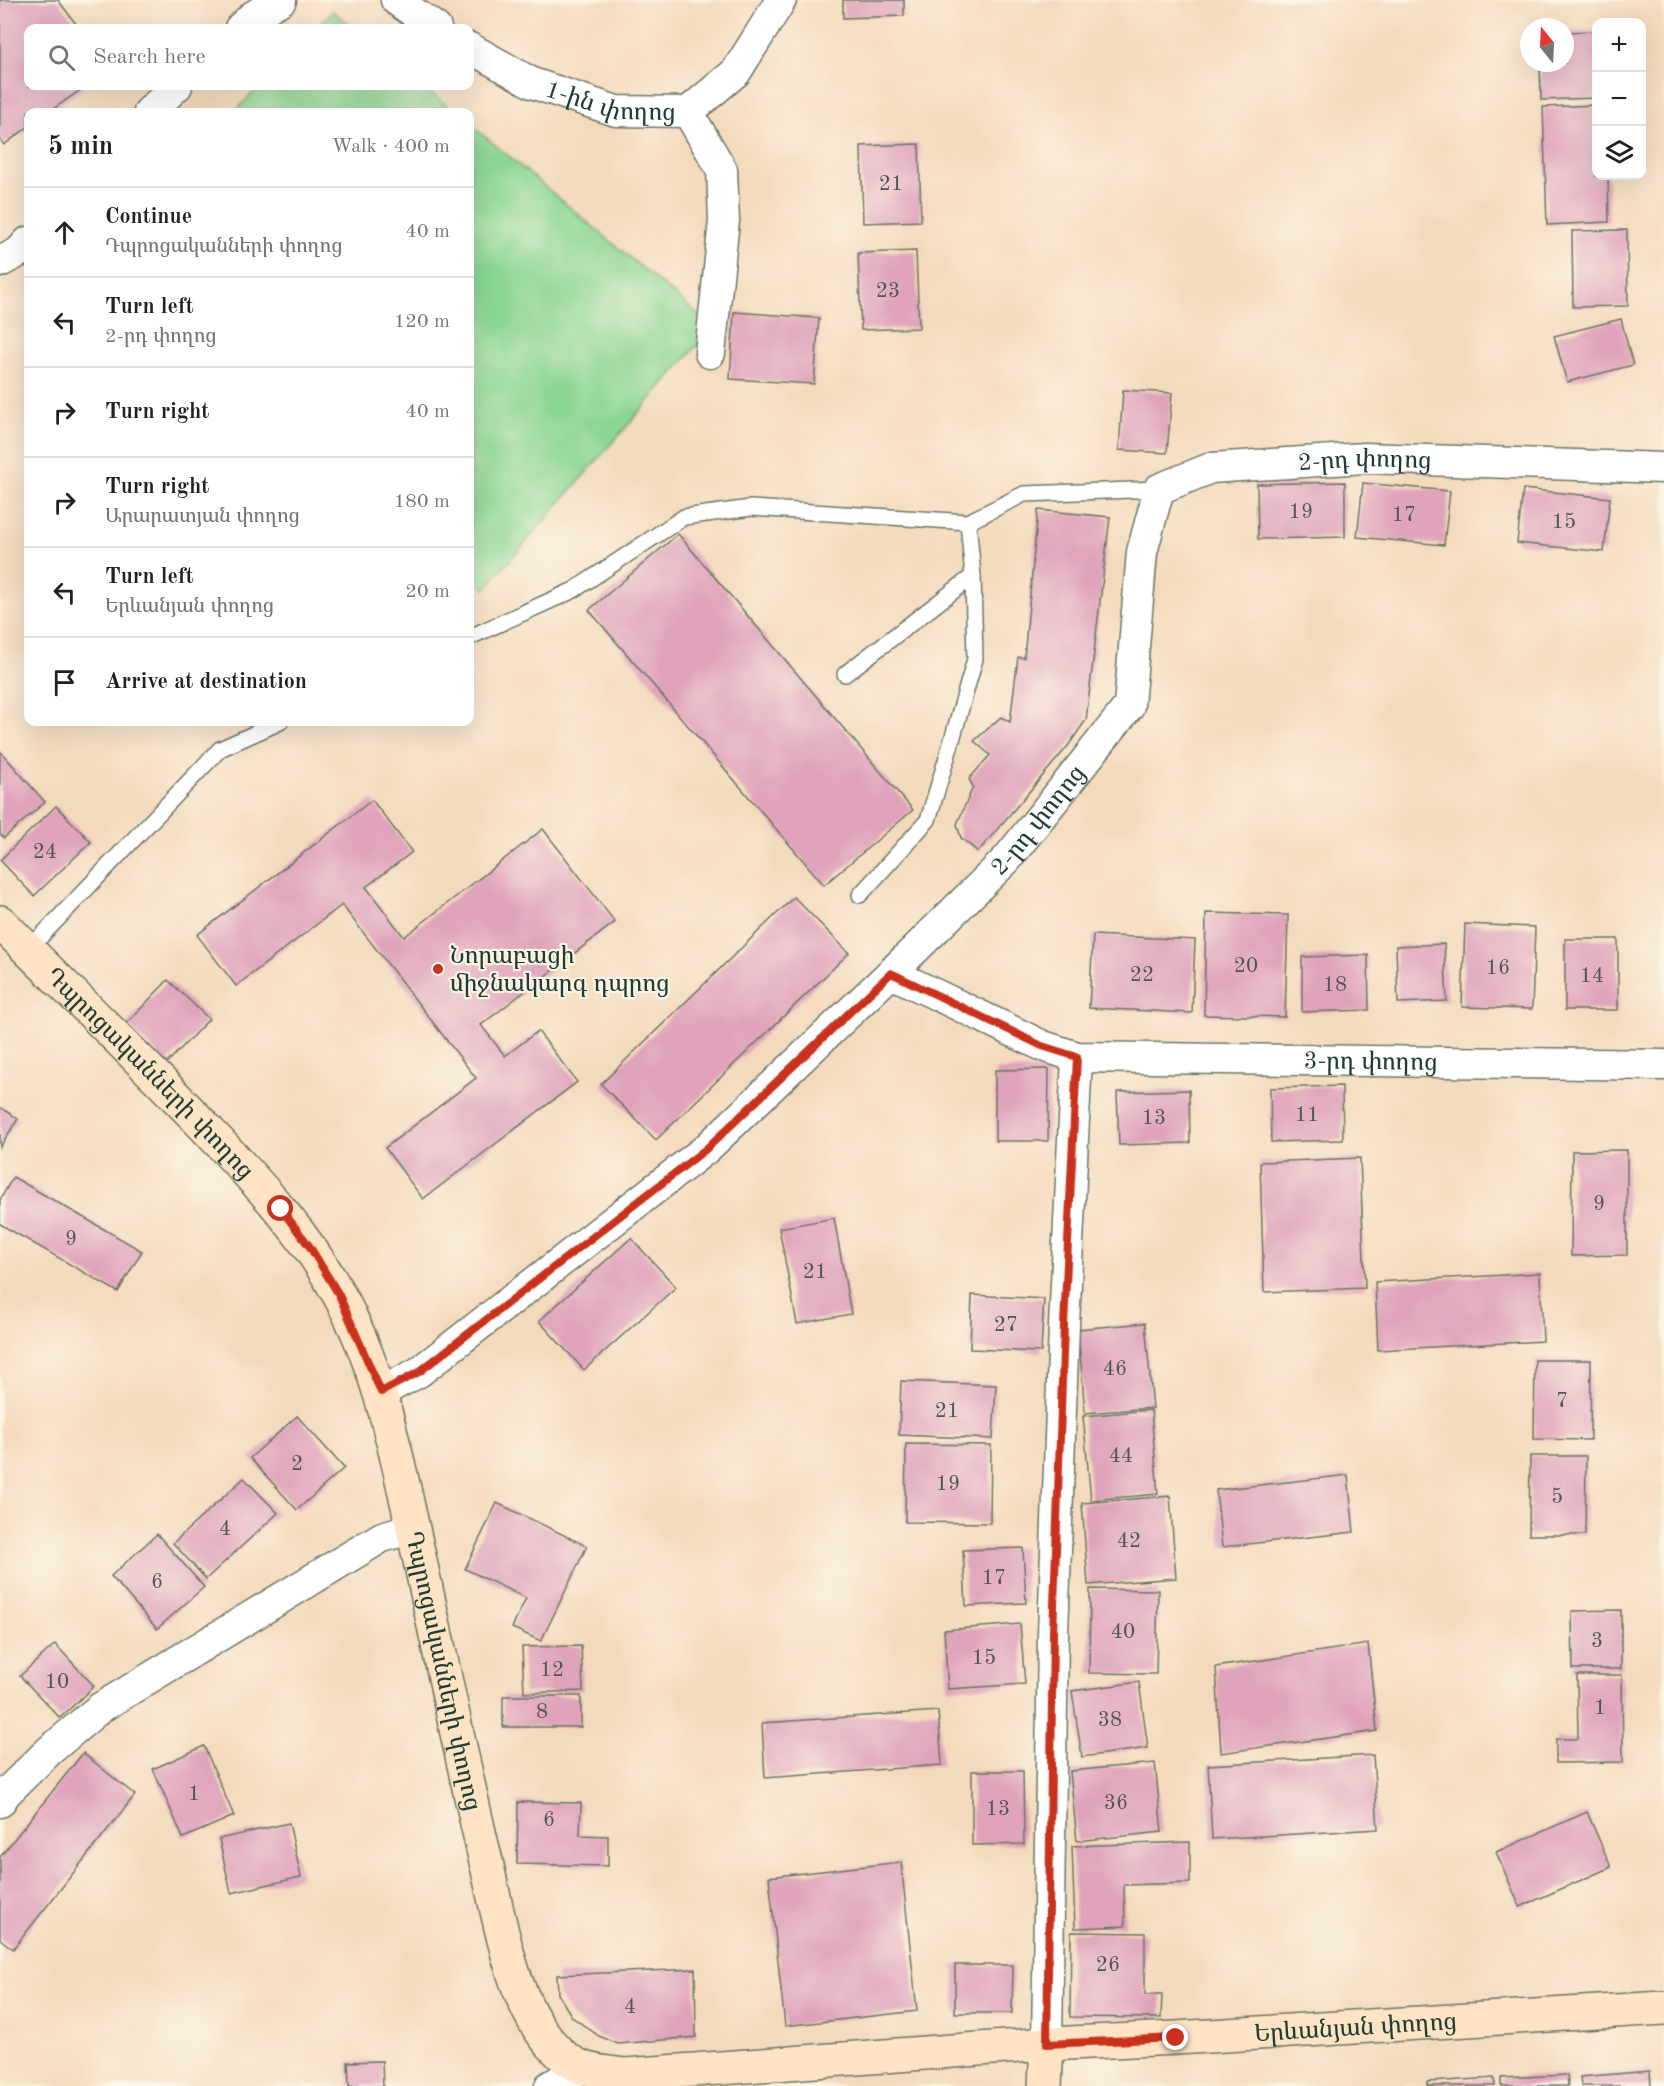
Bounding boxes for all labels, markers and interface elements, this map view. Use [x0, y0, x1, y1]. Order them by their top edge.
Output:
north arrow [1520, 18, 1574, 72]
map controls [1592, 18, 1646, 180]
button: + [1592, 18, 1646, 72]
search box [24, 24, 474, 90]
icon: search [45, 41, 78, 74]
text: Search here [93, 46, 206, 68]
button: − [1592, 72, 1646, 126]
street label: 1-ին փողոց [542, 78, 676, 126]
button: layers [1592, 126, 1646, 180]
text: 5 min [48, 134, 113, 160]
text: Walk · 400 m [331, 137, 450, 157]
house number: 21 [879, 174, 903, 195]
text: Continue [105, 206, 192, 228]
icon: ahead [48, 216, 81, 249]
text: 40 m [405, 222, 450, 242]
text: Դպրոցականների փողոց [105, 237, 342, 257]
house number: 23 [876, 281, 900, 302]
text: Turn left [105, 296, 194, 318]
icon: left [48, 306, 81, 339]
text: 120 m [394, 312, 450, 332]
text: 2-րդ փողոց [105, 327, 217, 347]
icon: right [48, 396, 81, 429]
text: Turn right [105, 401, 209, 423]
text: 40 m [405, 402, 450, 422]
street label: 2-րդ փողոց [1297, 448, 1432, 476]
text: Turn right [105, 476, 209, 498]
icon: right [48, 486, 81, 519]
text: 180 m [394, 492, 450, 512]
house number: 19 [1289, 502, 1313, 523]
house number: 17 [1392, 505, 1416, 526]
text: Արարատյան փողոց [105, 507, 300, 527]
house number: 15 [1552, 512, 1576, 533]
text: Turn left [105, 566, 194, 588]
icon: left [48, 576, 81, 609]
text: 20 m [405, 582, 450, 602]
text: Երևանյան փողոց [105, 597, 274, 617]
icon: arrive [48, 666, 81, 699]
text: Arrive at destination [105, 671, 307, 693]
street label: 2-րդ փողոց [988, 762, 1091, 881]
house number: 24 [33, 842, 57, 863]
place label: Նորաբացի միջնակարգ դպրոց [450, 945, 670, 997]
house number: 20 [1234, 956, 1258, 977]
house number: 16 [1486, 958, 1510, 979]
marker: Նորաբացի միջնակարգ դպրոց [431, 962, 445, 976]
street label: Դպրոցականների փողոց [40, 964, 257, 1185]
house number: 22 [1130, 965, 1154, 986]
house number: 14 [1580, 966, 1604, 987]
house number: 18 [1323, 975, 1347, 996]
street label: 3-րդ փողոց [1303, 1050, 1438, 1076]
house number: 11 [1295, 1105, 1319, 1126]
house number: 13 [1142, 1108, 1166, 1129]
house number: 9 [1593, 1194, 1605, 1215]
route start [267, 1195, 293, 1221]
house number: 9 [65, 1229, 77, 1250]
house number: 21 [803, 1262, 827, 1283]
house number: 27 [994, 1315, 1018, 1336]
house number: 46 [1103, 1359, 1127, 1380]
house number: 7 [1556, 1391, 1568, 1412]
house number: 21 [935, 1401, 959, 1422]
house number: 44 [1109, 1446, 1133, 1467]
house number: 2 [291, 1454, 303, 1475]
house number: 19 [936, 1474, 960, 1495]
house number: 5 [1551, 1487, 1563, 1508]
house number: 4 [219, 1519, 231, 1540]
street label: Դպրոցականների փողոց [400, 1529, 484, 1813]
house number: 42 [1117, 1531, 1141, 1552]
house number: 17 [982, 1568, 1006, 1589]
house number: 6 [151, 1572, 163, 1593]
house number: 40 [1111, 1622, 1135, 1643]
house number: 3 [1591, 1631, 1603, 1652]
house number: 15 [972, 1648, 996, 1669]
house number: 12 [540, 1660, 564, 1681]
house number: 10 [45, 1672, 69, 1693]
house number: 1 [1594, 1698, 1606, 1719]
house number: 8 [536, 1702, 548, 1723]
house number: 38 [1098, 1710, 1122, 1731]
house number: 1 [188, 1784, 200, 1805]
house number: 36 [1104, 1793, 1128, 1814]
house number: 13 [986, 1799, 1010, 1820]
house number: 6 [543, 1810, 555, 1831]
house number: 26 [1096, 1955, 1120, 1976]
house number: 4 [624, 1997, 636, 2018]
street label: Երևանյան փողոց [1254, 2011, 1458, 2047]
route end [1162, 2024, 1188, 2050]

